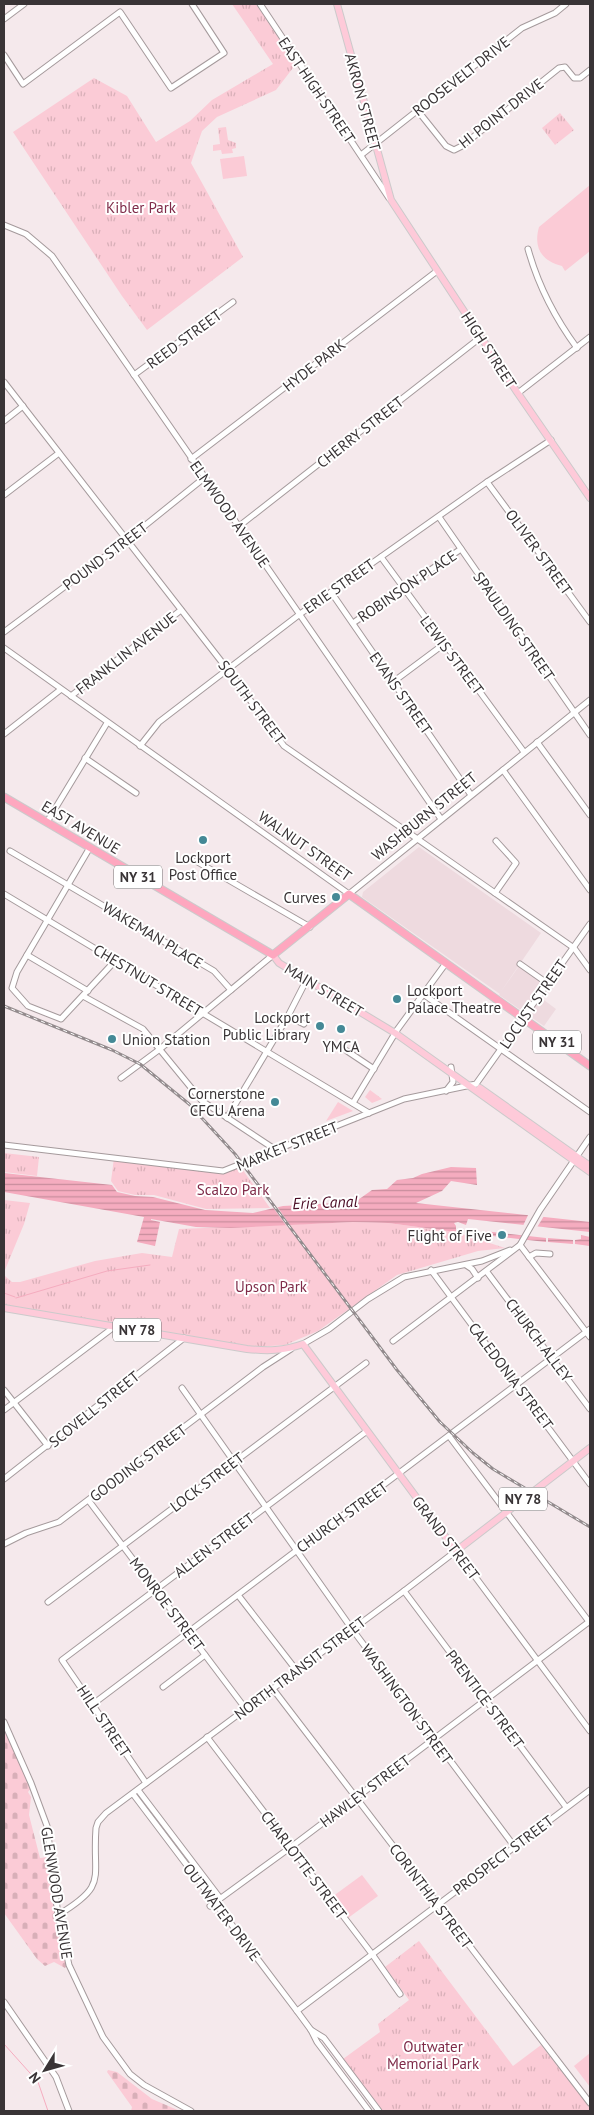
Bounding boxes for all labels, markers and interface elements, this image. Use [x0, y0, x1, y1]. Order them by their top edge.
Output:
street label: ROOSEVELT DRIVE [408, 32, 514, 120]
street label: EAST HIGH STREET [274, 33, 360, 147]
street label: AKRON STREET [341, 51, 385, 153]
street label: HI POINT DRIVE [455, 74, 547, 152]
park label: Kibler Park [106, 198, 177, 217]
street label: REED STREET [143, 305, 226, 373]
street label: HIGH STREET [457, 308, 521, 392]
street label: HYDE PARK [279, 335, 349, 395]
street label: CHERRY STREET [313, 392, 408, 472]
street label: ELMWOOD AVENUE [186, 457, 274, 571]
street label: OLIVER STREET [501, 505, 577, 599]
street label: POUND STREET [59, 517, 152, 594]
street label: ROBINSON PLACE [354, 546, 460, 626]
street label: ERIE STREET [300, 554, 379, 618]
street label: SPAULDING STREET [469, 568, 559, 685]
street label: FRANKLIN AVENUE [72, 608, 180, 698]
street label: LEWIS STREET [416, 612, 488, 699]
street label: EVANS STREET [366, 648, 437, 738]
street label: SOUTH STREET [214, 656, 290, 748]
street label: WASHBURN STREET [368, 767, 481, 864]
street label: EAST AVENUE [38, 796, 124, 858]
street label: WALNUT STREET [255, 807, 356, 886]
marker: Lockport Post Office [197, 834, 209, 846]
place label: Lockport Post Office [169, 848, 237, 884]
road number: NY 31 [114, 866, 162, 889]
place label: Curves [284, 888, 326, 907]
marker: Curves [330, 891, 342, 903]
street label: WAKEMAN PLACE [99, 898, 207, 972]
street label: CHESTNUT STREET [90, 940, 207, 1020]
street label: LOCUST STREET [495, 955, 571, 1052]
street label: MAIN STREET [281, 959, 367, 1021]
place label: Lockport Palace Theatre [407, 981, 501, 1017]
marker: Lockport Palace Theatre [391, 993, 403, 1005]
place label: Lockport Public Library [223, 1008, 310, 1044]
marker: Lockport Public Library [314, 1020, 326, 1032]
marker: YMCA [335, 1023, 347, 1035]
place label: Union Station [122, 1030, 210, 1049]
road number: NY 31 [533, 1030, 581, 1054]
marker: Union Station [106, 1033, 118, 1045]
place label: YMCA [322, 1037, 360, 1056]
place label: Cornerstone CFCU Arena [188, 1084, 265, 1120]
marker: Cornerstone CFCU Arena [269, 1096, 281, 1108]
street label: MARKET STREET [233, 1117, 341, 1175]
park label: Scalzo Park [197, 1180, 270, 1199]
water label: Erie Canal [292, 1191, 359, 1213]
place label: Flight of Five [407, 1226, 492, 1245]
marker: Flight of Five [496, 1229, 508, 1241]
park label: Upson Park [235, 1277, 308, 1296]
street label: CHURCH ALLEY [501, 1295, 577, 1386]
road number: NY 78 [113, 1318, 161, 1342]
street label: CALEDONIA STREET [465, 1319, 558, 1434]
street label: SCOVELL STREET [45, 1366, 144, 1451]
street label: GOODING STREET [86, 1420, 191, 1506]
street label: LOCK STREET [166, 1448, 248, 1516]
street label: CHURCH STREET [292, 1477, 392, 1557]
road number: NY 78 [499, 1488, 547, 1510]
street label: GRAND STREET [408, 1492, 484, 1584]
street label: ALLEN STREET [170, 1508, 259, 1581]
street label: MONROE STREET [126, 1553, 209, 1655]
street label: NORTH TRANSIT STREET [230, 1612, 370, 1724]
street label: WASHINGTON STREET [357, 1640, 457, 1768]
street label: PRENTICE STREET [442, 1646, 529, 1753]
street label: HILL STREET [73, 1681, 135, 1761]
street label: HAWLEY STREET [316, 1750, 414, 1831]
street label: CHARLOTTE STREET [257, 1807, 351, 1924]
street label: PROSPECT STREET [449, 1811, 557, 1899]
street label: GLENWOOD AVENUE [37, 1826, 77, 1960]
street label: CORINTHIA STREET [385, 1840, 477, 1953]
street label: OUTWATER DRIVE [179, 1860, 265, 1964]
park label: Outwater Memorial Park [387, 2037, 480, 2073]
north arrow [20, 2045, 70, 2095]
text: N [25, 2069, 45, 2087]

